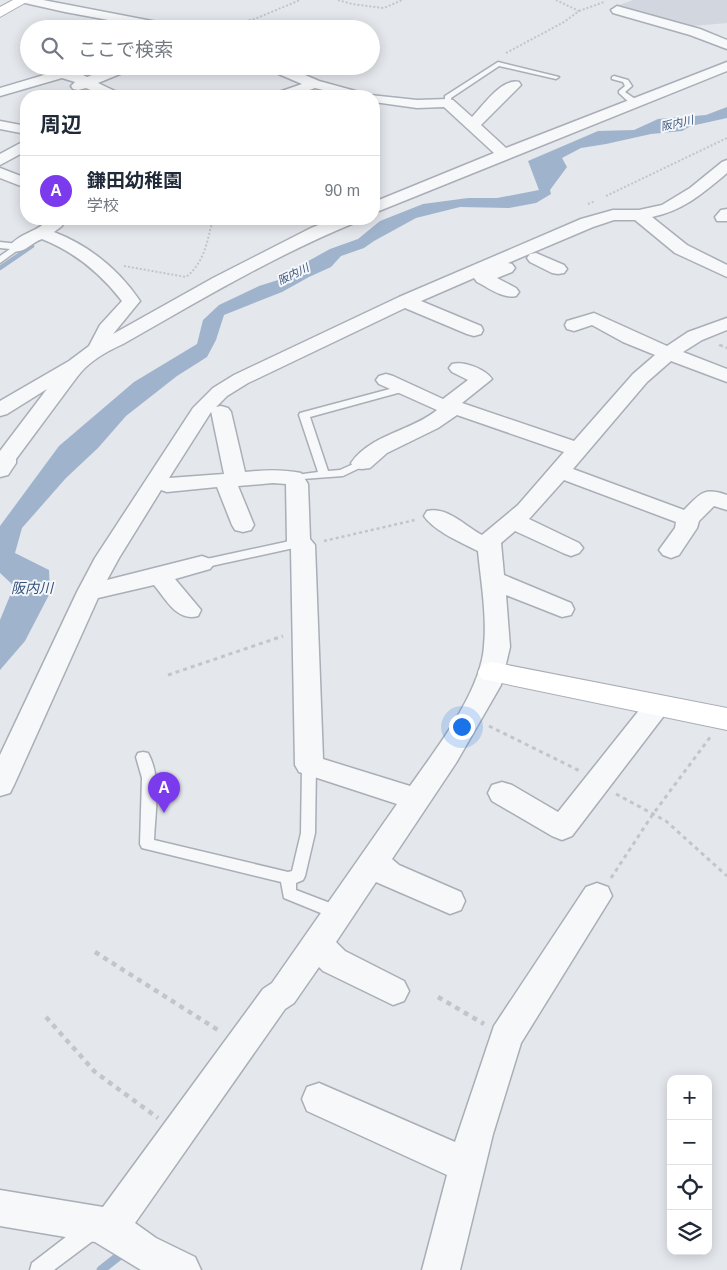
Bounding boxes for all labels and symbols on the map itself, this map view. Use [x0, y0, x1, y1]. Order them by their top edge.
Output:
water label: 阪内川 [660, 113, 695, 133]
water label: 阪内川 [276, 261, 311, 287]
water label: 阪内川 [11, 580, 55, 596]
your location [449, 714, 475, 740]
pin: A [148, 772, 180, 813]

